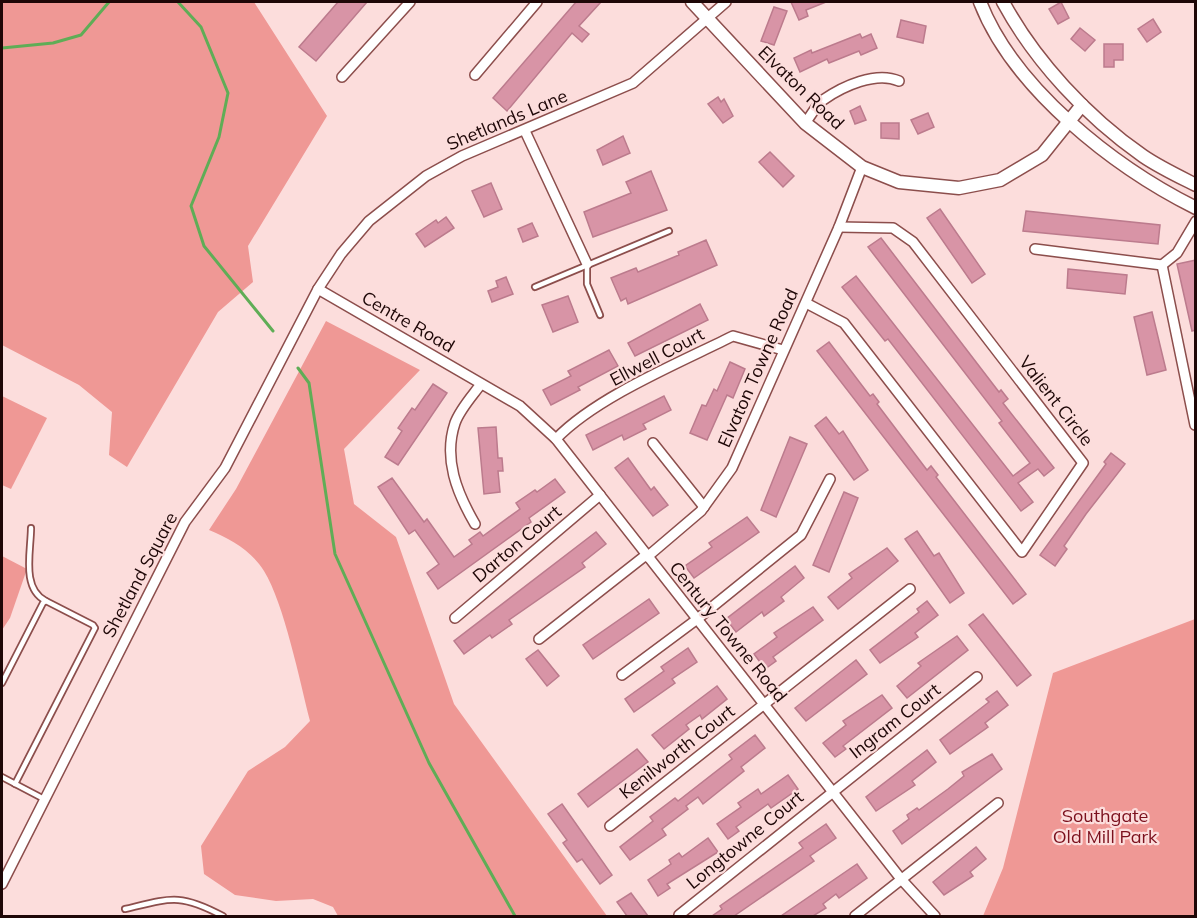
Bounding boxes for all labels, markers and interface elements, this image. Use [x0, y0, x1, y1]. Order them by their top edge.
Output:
street label: Elvaton Road [753, 41, 849, 134]
street label: Shetlands Lane [443, 84, 571, 155]
street label: Elvaton Towne Road [712, 285, 803, 451]
street label: Centre Road [358, 286, 459, 357]
street label: Ellwell Court [606, 322, 708, 391]
street label: Valient Circle [1014, 351, 1099, 450]
street label: Darton Court [468, 500, 566, 587]
street label: Shetland Square [97, 508, 182, 641]
street label: Century Towne Road [665, 557, 792, 707]
street label: Ingram Court [844, 678, 945, 763]
street label: Kenilworth Court [614, 699, 739, 804]
street label: Longtowne Court [681, 785, 808, 894]
park label: Southgate Old Mill Park [1053, 804, 1158, 848]

